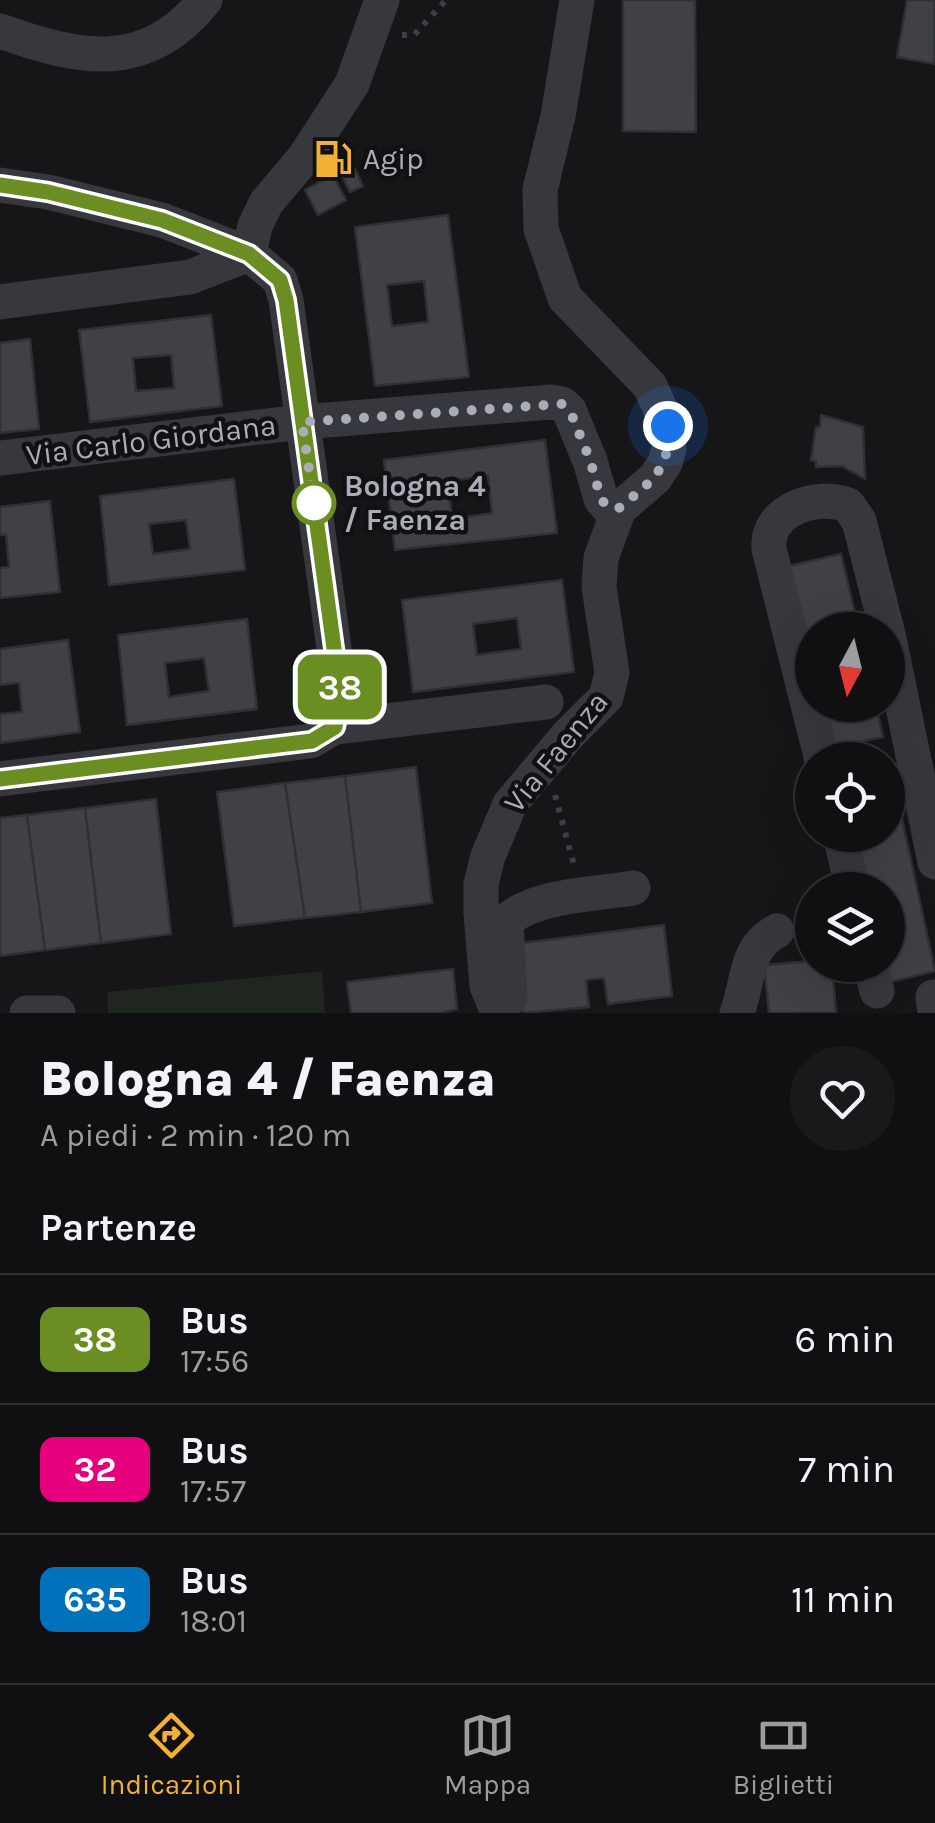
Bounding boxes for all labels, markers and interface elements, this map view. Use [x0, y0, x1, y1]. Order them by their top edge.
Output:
fuel station icon: Agip [312, 138, 354, 180]
place label: Agip [363, 141, 424, 177]
your location [643, 401, 693, 451]
street label: Via Carlo Giordana [24, 407, 278, 473]
place label: Bologna 4 / Faenza [344, 468, 486, 538]
marker: Bologna 4 / Faenza [293, 482, 335, 524]
north arrow [795, 612, 905, 722]
map controls [795, 612, 905, 982]
line badge: 38 [295, 654, 385, 720]
text: 38 [318, 667, 362, 708]
street label: Via Faenza [496, 684, 616, 820]
button: locate [795, 742, 905, 852]
button: layers [795, 872, 905, 982]
button: heart [790, 1046, 895, 1151]
text: Bologna 4 / Faenza [40, 1051, 496, 1107]
text: A piedi · 2 min · 120 m [40, 1117, 352, 1154]
text: Partenze [40, 1205, 197, 1250]
text: Bus [180, 1298, 249, 1343]
text: 6 min [794, 1317, 895, 1362]
text: 38 [73, 1319, 117, 1360]
text: 17:56 [180, 1343, 249, 1380]
text: Bus [180, 1428, 249, 1473]
text: 7 min [798, 1447, 895, 1492]
text: 32 [74, 1449, 116, 1490]
text: 17:57 [180, 1473, 246, 1510]
text: Bus [180, 1558, 249, 1603]
text: 11 min [791, 1577, 895, 1622]
text: 635 [63, 1579, 127, 1620]
text: 18:01 [180, 1603, 247, 1640]
tab: Indicazioni [101, 1708, 242, 1801]
tab: Mappa [444, 1708, 531, 1801]
tab: Biglietti [733, 1708, 834, 1801]

